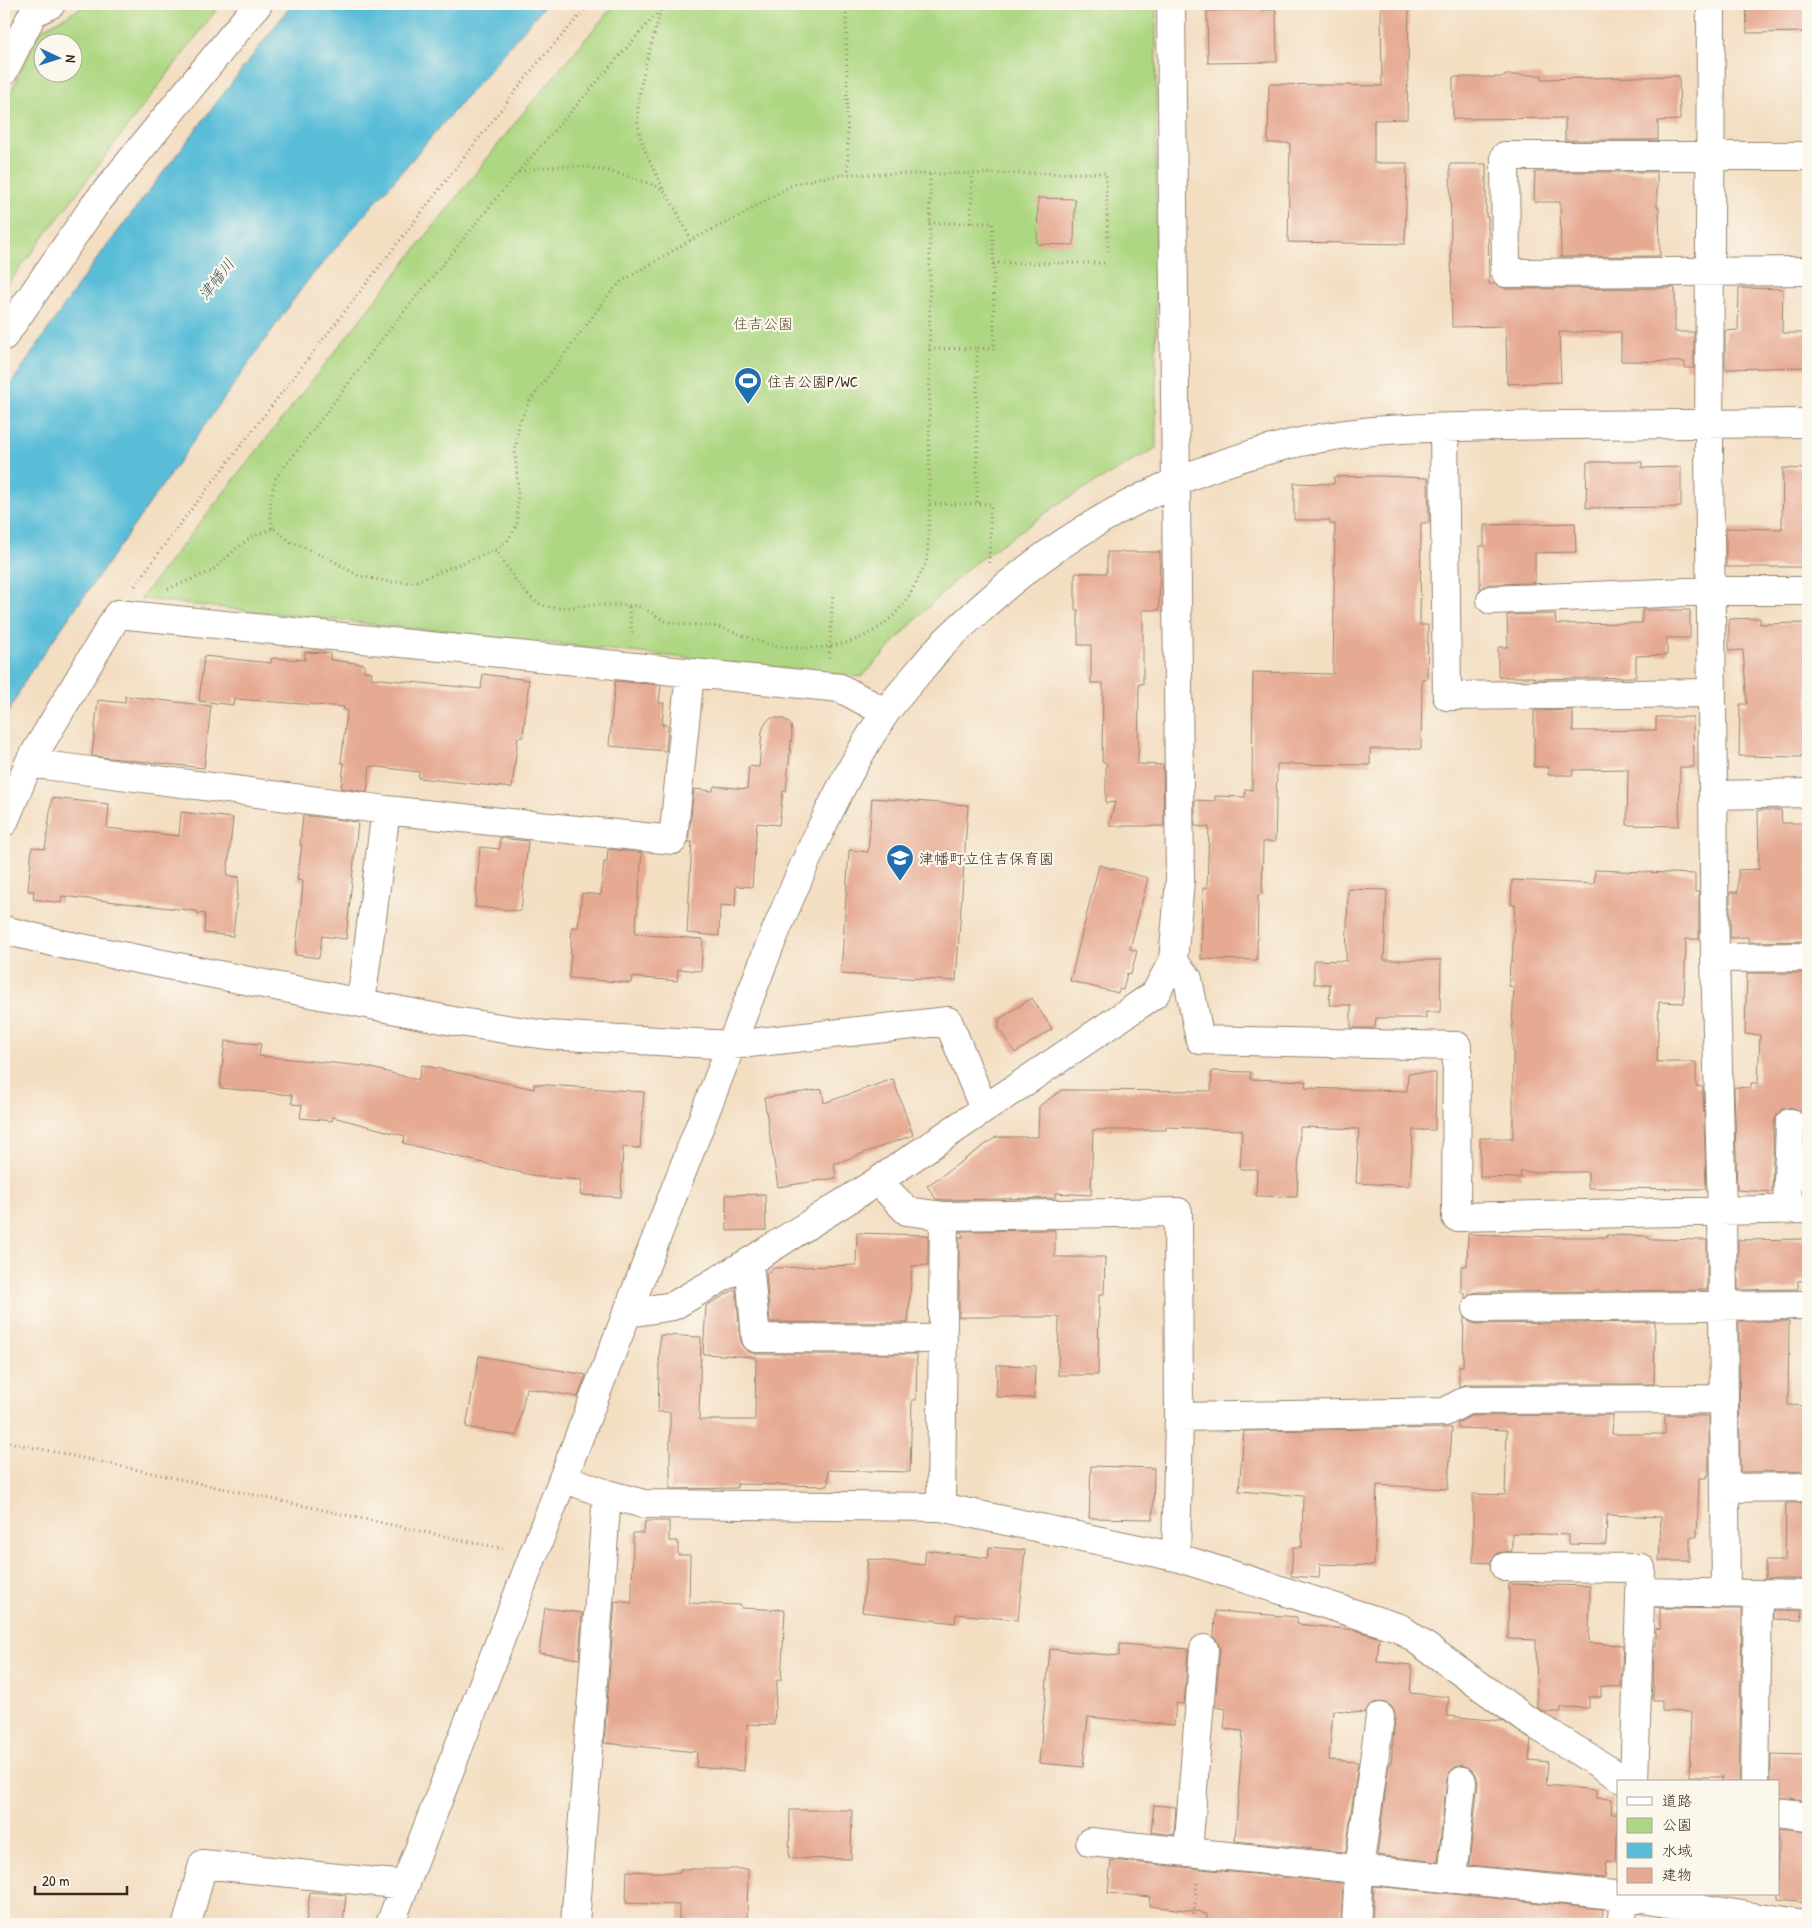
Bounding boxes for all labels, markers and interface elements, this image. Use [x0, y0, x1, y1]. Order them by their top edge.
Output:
north arrow [32, 32, 82, 82]
text: N [62, 55, 81, 64]
water label: 津幡川 [193, 253, 239, 305]
park label: 住吉公園 [733, 313, 793, 334]
sports icon: 住吉公園P/WC [733, 366, 763, 405]
place label: 住吉公園P/WC [767, 371, 858, 392]
school or university icon: 津幡町立住吉保育園 [885, 843, 915, 882]
place label: 津幡町立住吉保育園 [919, 848, 1054, 869]
legend [1617, 1780, 1780, 1896]
text: 道路 [1662, 1790, 1692, 1811]
text: 公園 [1662, 1814, 1692, 1835]
text: 水域 [1662, 1840, 1692, 1861]
scale bar [35, 1863, 128, 1895]
text: 建物 [1662, 1864, 1692, 1885]
text: 20 m [42, 1870, 69, 1891]

